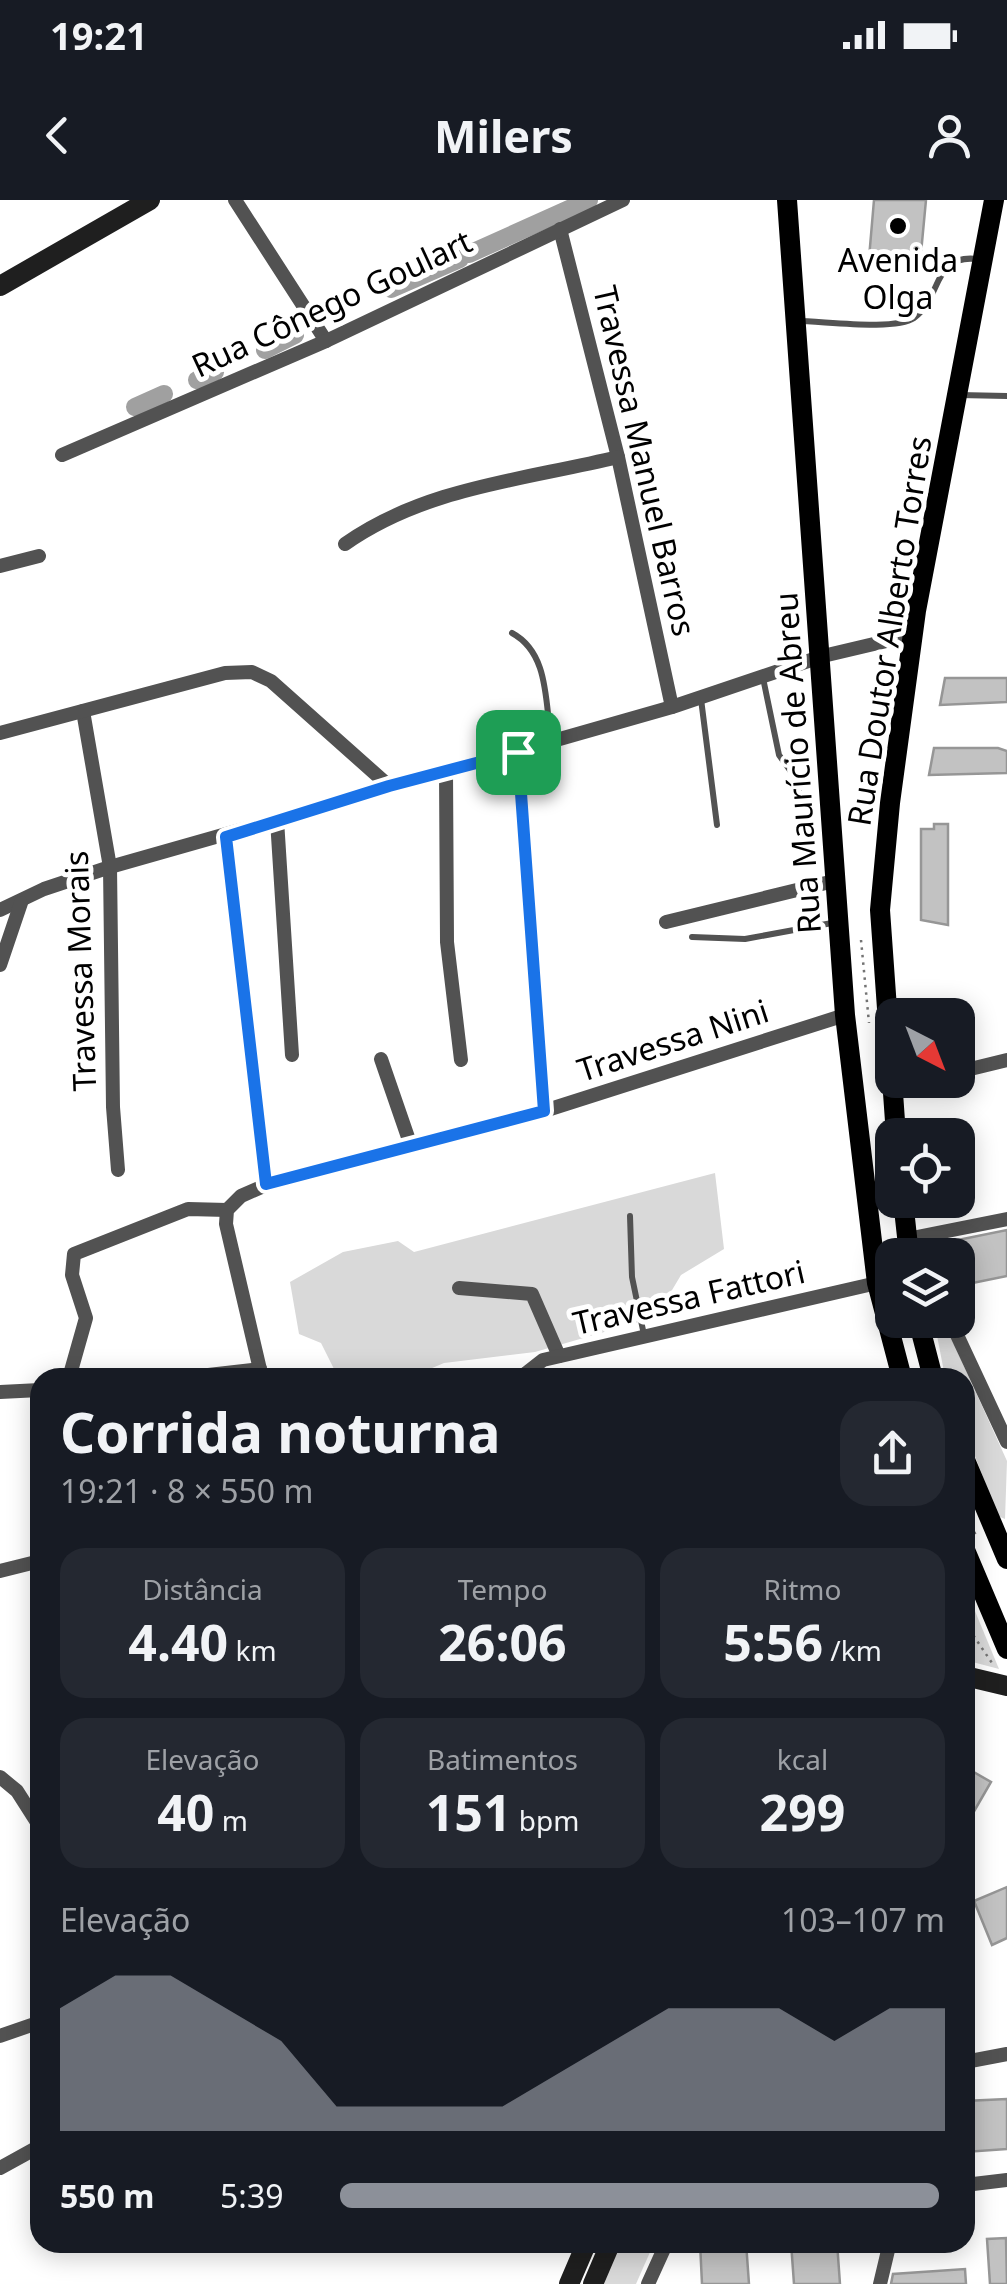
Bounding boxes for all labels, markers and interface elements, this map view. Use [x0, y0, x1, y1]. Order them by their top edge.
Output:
text: 19:21 [50, 9, 148, 61]
text: Milers [434, 105, 573, 166]
icon: back [30, 108, 85, 163]
icon: person [922, 108, 977, 163]
marker: Avenida Olga [887, 215, 909, 237]
street label: Rua Cônego Goulart [184, 219, 478, 386]
place label: Avenida Olga [838, 238, 958, 318]
street label: Travessa Manuel Barros [584, 281, 707, 640]
street label: Rua Doutor Alberto Torres [836, 433, 941, 829]
street label: Rua Maurício de Abreu [763, 591, 830, 935]
pin [476, 710, 561, 795]
icon: arrive [491, 725, 546, 780]
street label: Travessa Morais [54, 850, 105, 1092]
street label: Travessa Nini [571, 988, 774, 1091]
north arrow [875, 998, 975, 1098]
map controls [875, 998, 975, 1338]
button: locate [875, 1118, 975, 1218]
button: layers [875, 1238, 975, 1338]
street label: Travessa Fattori [569, 1249, 809, 1344]
text: Corrida noturna [60, 1394, 500, 1469]
button: share [840, 1401, 945, 1506]
text: 19:21 · 8 × 550 m [60, 1469, 313, 1512]
text: Distância [142, 1570, 263, 1608]
text: Tempo [458, 1570, 547, 1608]
text: Ritmo [764, 1570, 841, 1608]
text: 4.40 [128, 1608, 228, 1676]
text: 26:06 [438, 1608, 567, 1676]
text: 5:56 [723, 1608, 823, 1676]
text: km [228, 1631, 277, 1669]
text: /km [823, 1631, 882, 1669]
text: Elevação [145, 1740, 260, 1778]
text: Batimentos [427, 1740, 578, 1778]
text: kcal [777, 1740, 828, 1778]
text: 40 [157, 1778, 214, 1846]
text: 151 [426, 1778, 511, 1846]
text: 299 [760, 1778, 845, 1846]
text: m [214, 1801, 248, 1839]
text: bpm [511, 1801, 579, 1839]
text: Elevação [60, 1898, 190, 1941]
text: 103–107 m [781, 1898, 945, 1941]
text: 550 m [60, 2174, 154, 2217]
text: 5:39 [220, 2174, 284, 2217]

